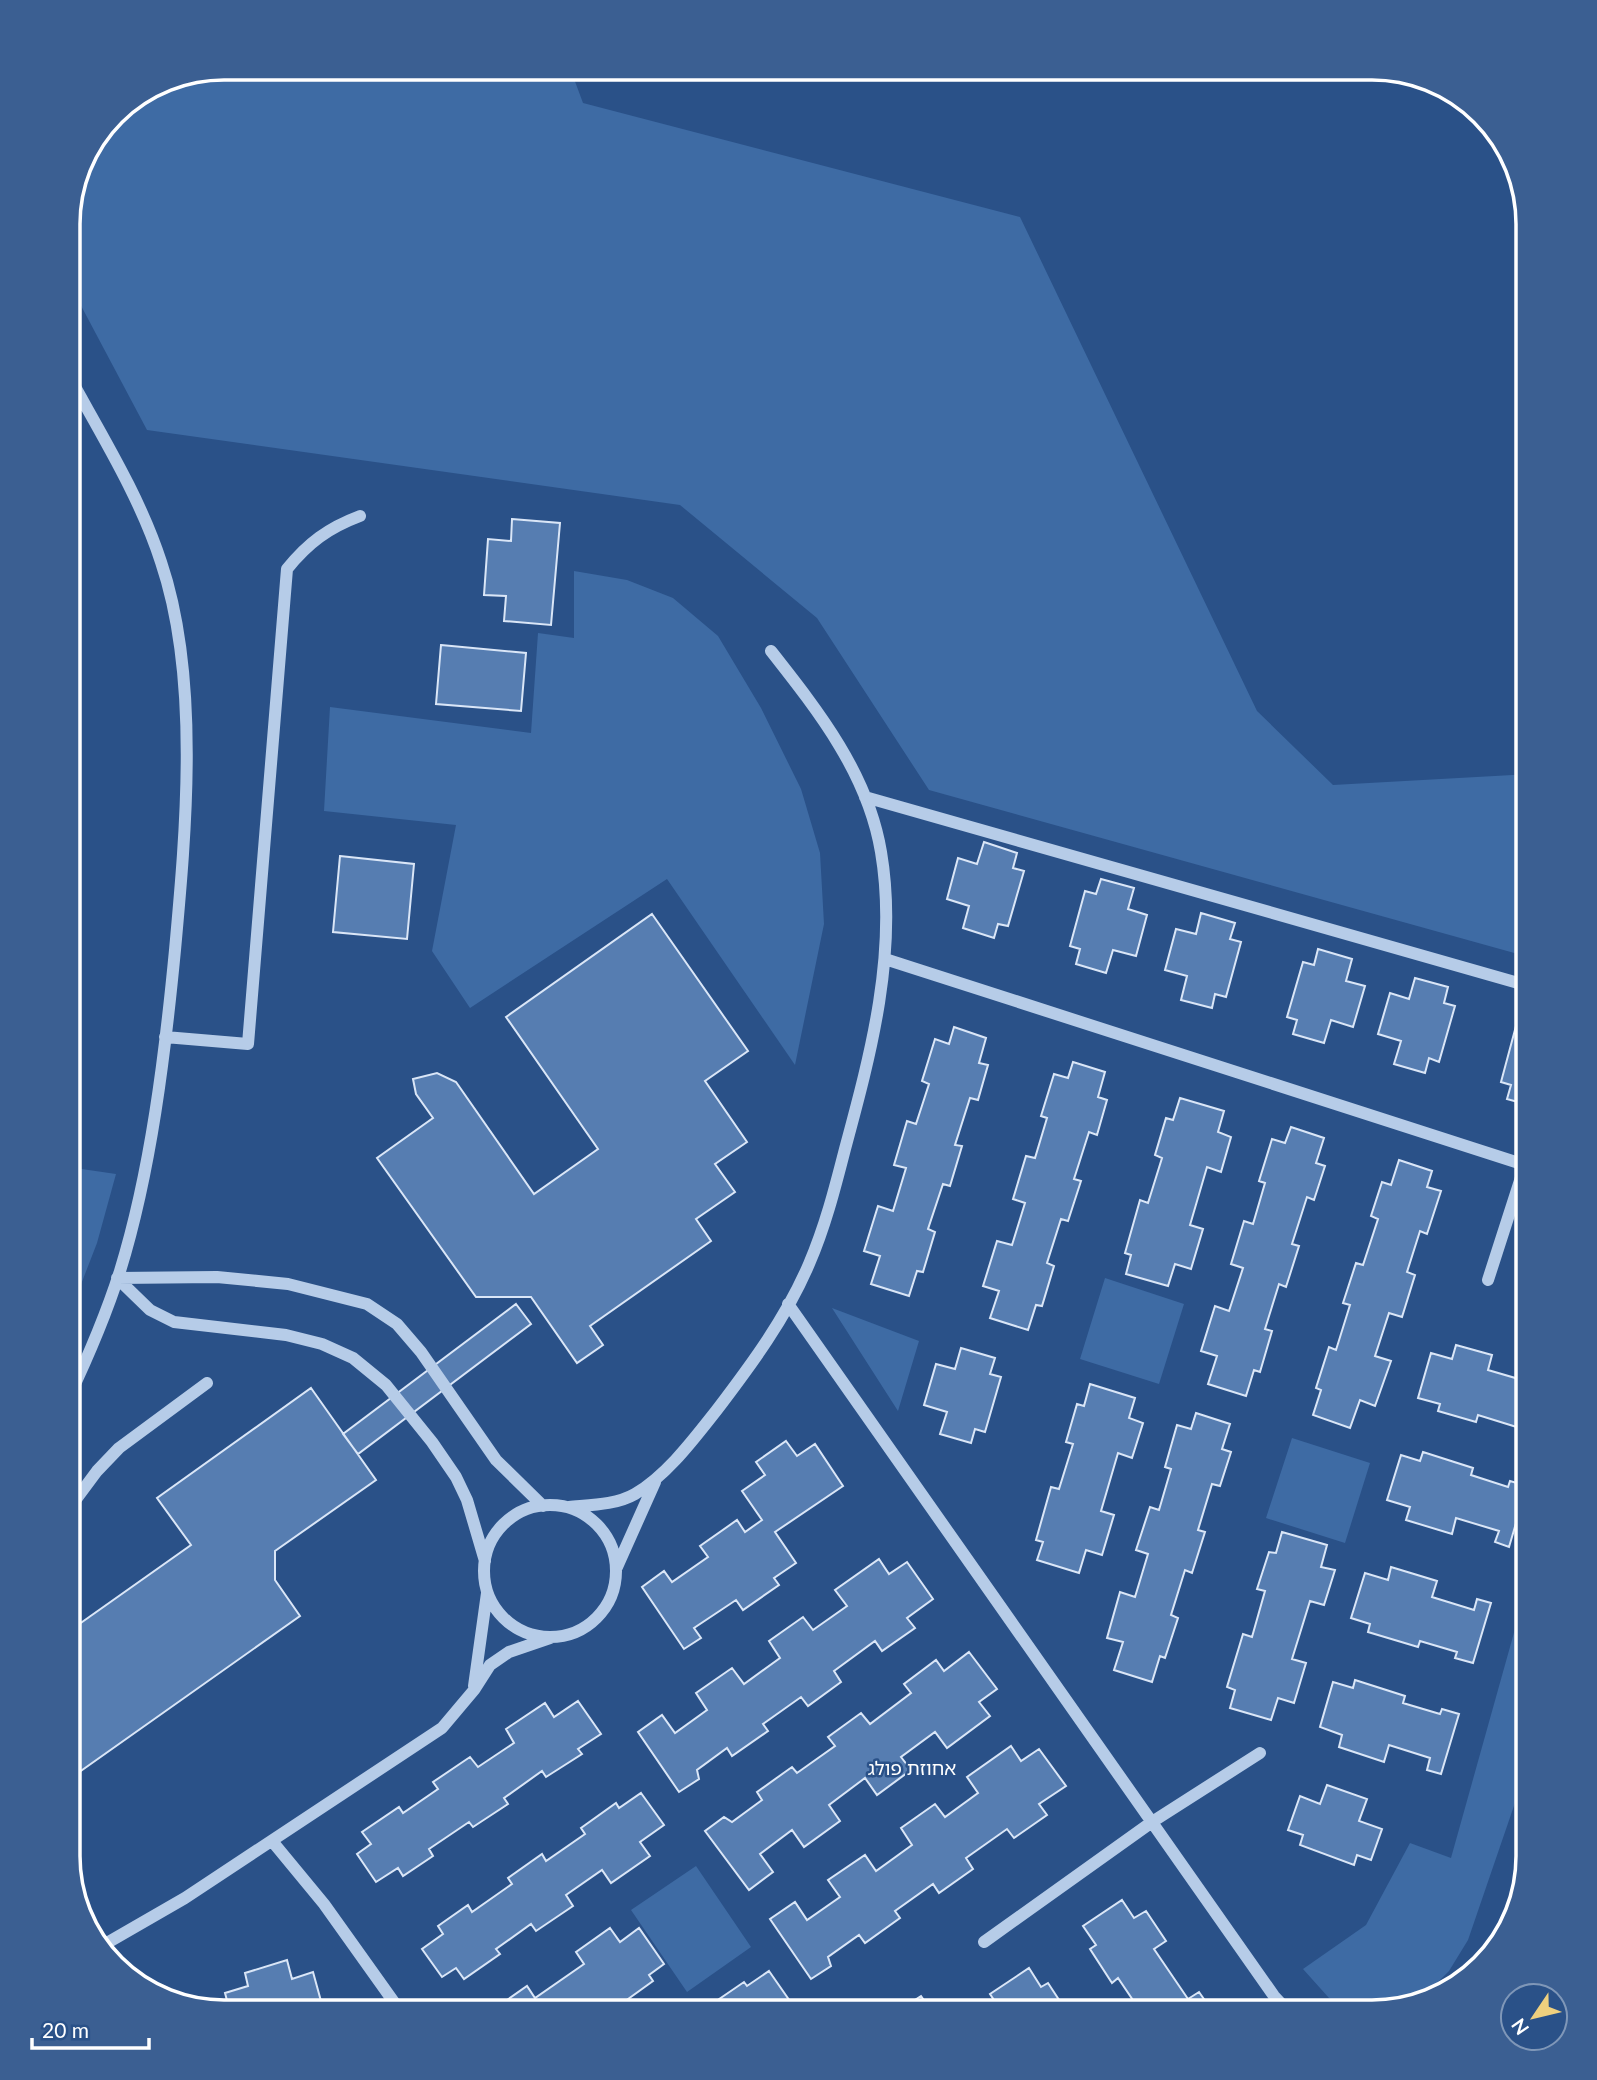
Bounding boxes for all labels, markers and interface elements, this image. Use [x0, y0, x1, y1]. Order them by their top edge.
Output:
district label: אחוזת פולג [868, 1756, 956, 1779]
north arrow [1499, 1982, 1569, 2052]
scale bar [32, 2007, 149, 2050]
text: N [1506, 2014, 1533, 2040]
text: 20 m [42, 2017, 89, 2042]

